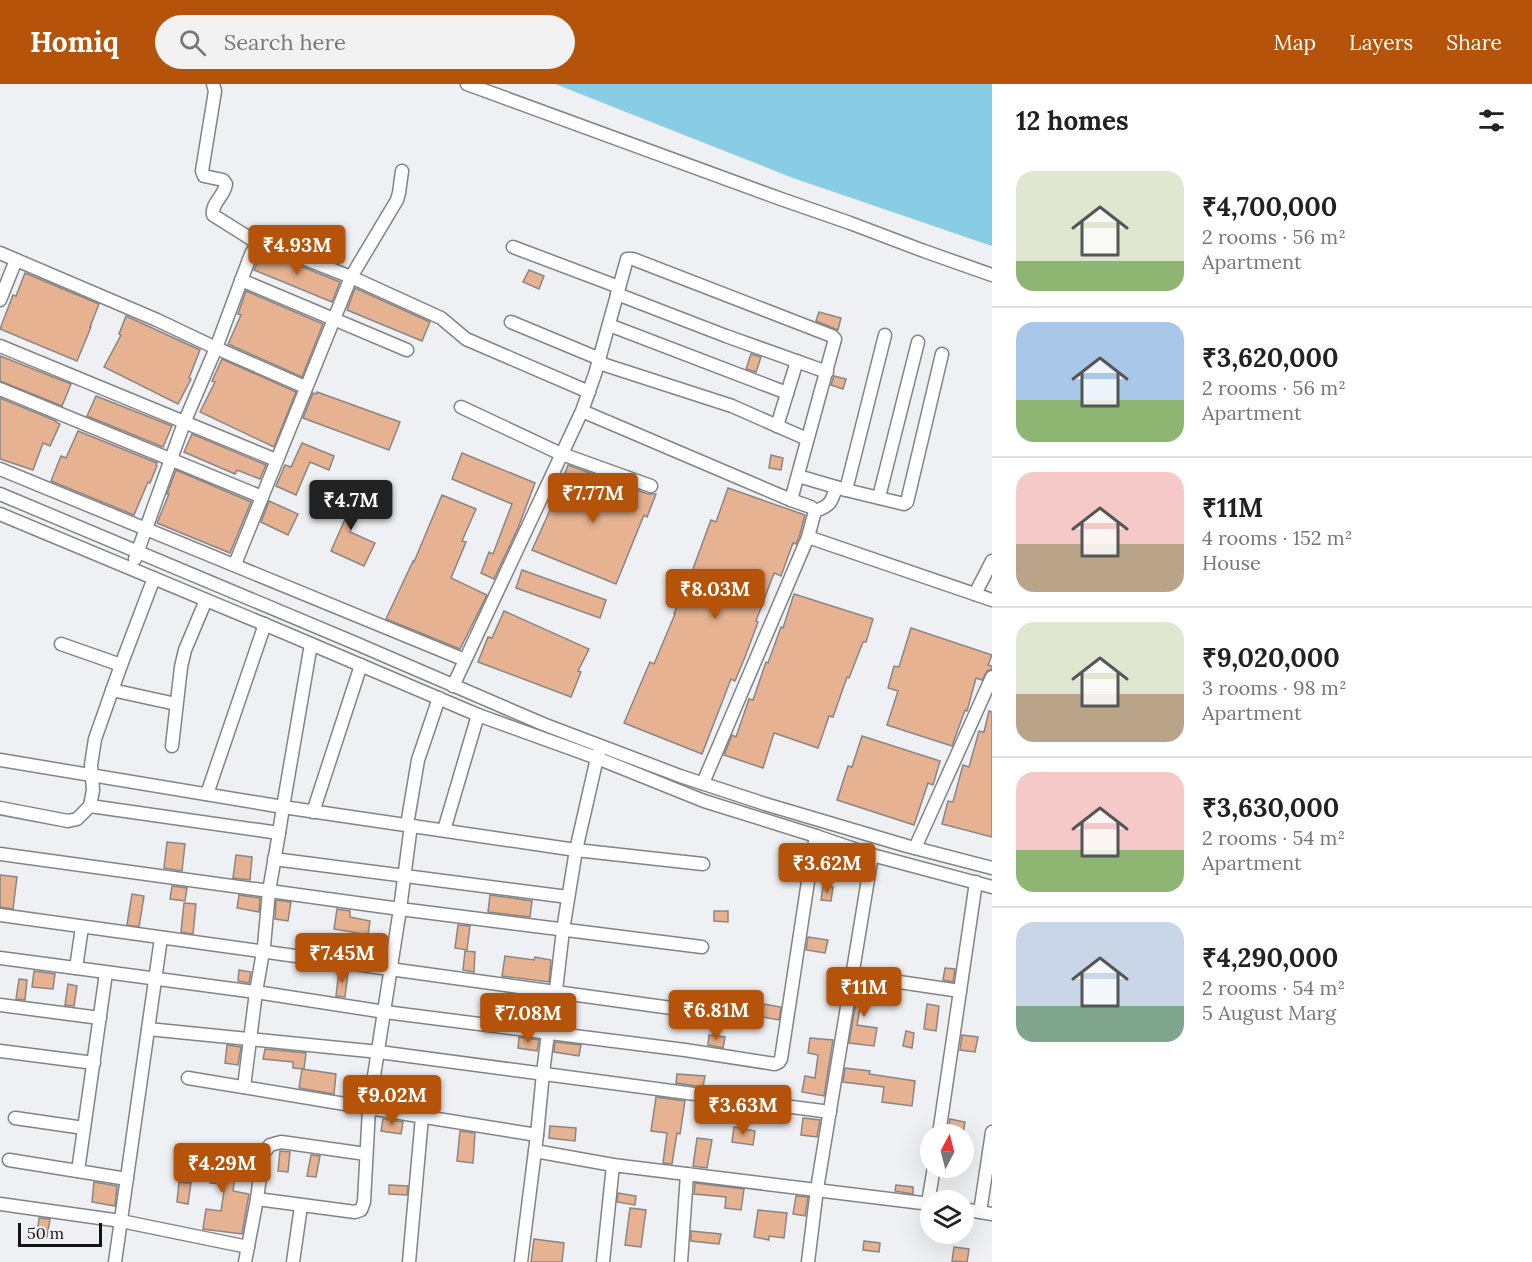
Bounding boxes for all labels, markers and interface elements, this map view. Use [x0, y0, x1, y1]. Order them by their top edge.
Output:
search box [155, 15, 575, 69]
text: Homiq [30, 24, 119, 60]
icon: search [176, 26, 209, 59]
text: Search here [224, 28, 346, 56]
text: Map [1273, 29, 1316, 56]
text: Layers [1349, 29, 1413, 56]
text: Share [1446, 29, 1502, 56]
text: 12 homes [1016, 104, 1129, 137]
icon: filters [1475, 104, 1508, 137]
text: ₹4,700,000 [1202, 190, 1337, 223]
icon: home [1064, 195, 1136, 267]
text: 2 rooms · 56 m² [1202, 224, 1346, 249]
pin: ₹4.93M [248, 225, 346, 276]
text: ₹4.93M [262, 232, 332, 257]
text: Apartment [1202, 249, 1302, 274]
text: ₹3,620,000 [1202, 341, 1339, 374]
icon: home [1064, 346, 1136, 418]
text: 2 rooms · 56 m² [1202, 375, 1346, 400]
text: Apartment [1202, 400, 1302, 425]
pin: ₹7.77M [544, 473, 642, 524]
pin: ₹4.7M [309, 480, 393, 531]
text: ₹7.77M [562, 480, 624, 505]
text: ₹4.7M [323, 487, 379, 512]
text: ₹11M [1202, 491, 1263, 524]
icon: home [1064, 496, 1136, 568]
text: 4 rooms · 152 m² [1202, 525, 1352, 550]
text: House [1202, 550, 1261, 575]
pin: ₹8.03M [666, 569, 764, 620]
text: ₹8.03M [680, 576, 750, 601]
text: ₹9,020,000 [1202, 641, 1340, 674]
icon: home [1064, 646, 1136, 718]
text: 3 rooms · 98 m² [1202, 675, 1347, 700]
text: Apartment [1202, 700, 1302, 725]
text: ₹3,630,000 [1202, 791, 1339, 824]
icon: home [1064, 796, 1136, 868]
text: 2 rooms · 54 m² [1202, 825, 1345, 850]
pin: ₹3.62M [778, 843, 876, 894]
text: ₹3.62M [793, 850, 861, 875]
text: Apartment [1202, 850, 1302, 875]
pin: ₹7.45M [293, 933, 391, 984]
text: ₹7.45M [309, 940, 375, 965]
text: ₹4,290,000 [1202, 941, 1338, 974]
icon: home [1064, 946, 1136, 1018]
pin: ₹11M [828, 967, 900, 1018]
text: ₹11M [840, 974, 888, 999]
text: 2 rooms · 54 m² [1202, 975, 1345, 1000]
pin: ₹6.81M [667, 990, 765, 1041]
pin: ₹7.08M [479, 993, 577, 1044]
text: ₹6.81M [683, 997, 749, 1022]
text: ₹7.08M [494, 1000, 562, 1025]
text: 5 August Marg [1202, 1000, 1336, 1025]
pin: ₹9.02M [343, 1075, 441, 1126]
text: ₹9.02M [357, 1082, 427, 1107]
pin: ₹3.63M [694, 1085, 792, 1136]
text: ₹3.63M [708, 1092, 778, 1117]
north arrow [920, 1124, 974, 1178]
map controls [920, 1124, 974, 1244]
pin: ₹4.29M [173, 1143, 271, 1194]
text: ₹4.29M [188, 1150, 256, 1175]
button: layers [920, 1190, 974, 1244]
scale bar [18, 1220, 102, 1248]
text: 50 m [27, 1223, 64, 1243]

